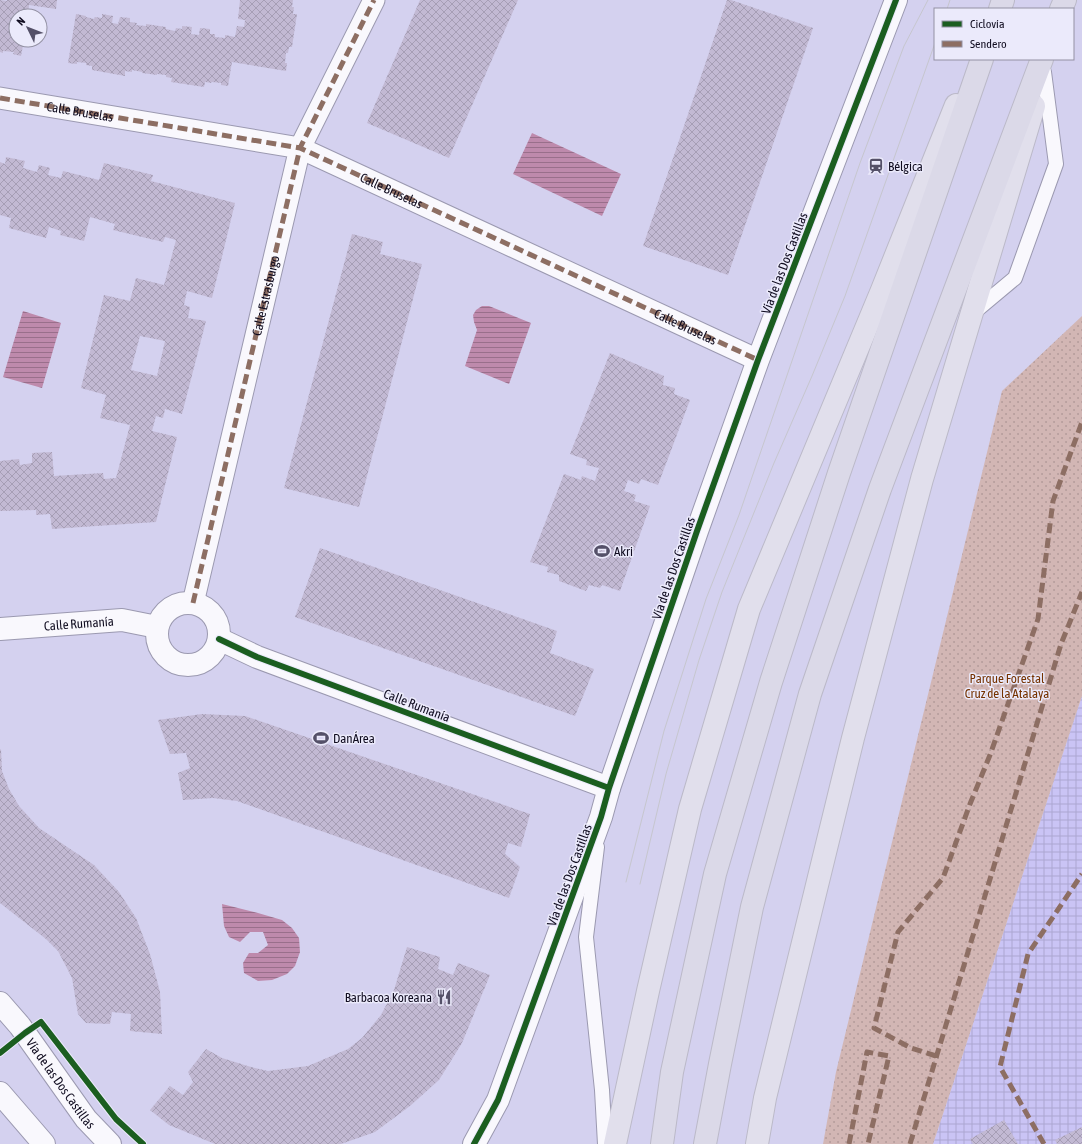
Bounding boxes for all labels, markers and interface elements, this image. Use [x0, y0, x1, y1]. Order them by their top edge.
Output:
north arrow [8, 8, 48, 48]
legend [934, 8, 1074, 60]
text: N [14, 15, 27, 28]
text: Ciclovía [970, 17, 1004, 31]
text: Sendero [970, 37, 1007, 51]
street label: Calle Bruselas [45, 99, 115, 125]
station icon: Bélgica [867, 157, 885, 175]
place label: Bélgica [888, 159, 923, 174]
street label: Calle Bruselas [358, 170, 425, 212]
street label: Vía de las Dos Castillas [758, 210, 811, 316]
street label: Calle Estrasburgo [249, 254, 282, 337]
street label: Calle Bruselas [652, 306, 719, 348]
street label: Vía de las Dos Castillas [649, 515, 698, 621]
sports icon: Akri [593, 542, 611, 560]
place label: Akri [614, 544, 633, 559]
street label: Calle Rumanía [43, 614, 114, 634]
park label: Parque Forestal Cruz de la Atalaya [965, 671, 1049, 701]
street label: Calle Rumanía [382, 686, 452, 725]
sports icon: DanÁrea [312, 729, 330, 747]
place label: DanÁrea [333, 731, 375, 746]
street label: Vía de las Dos Castillas [544, 822, 595, 928]
restaurant icon: Barbacoa Koreana [435, 988, 453, 1006]
place label: Barbacoa Koreana [345, 990, 432, 1005]
street label: Vía de las Dos Castillas [23, 1036, 98, 1132]

